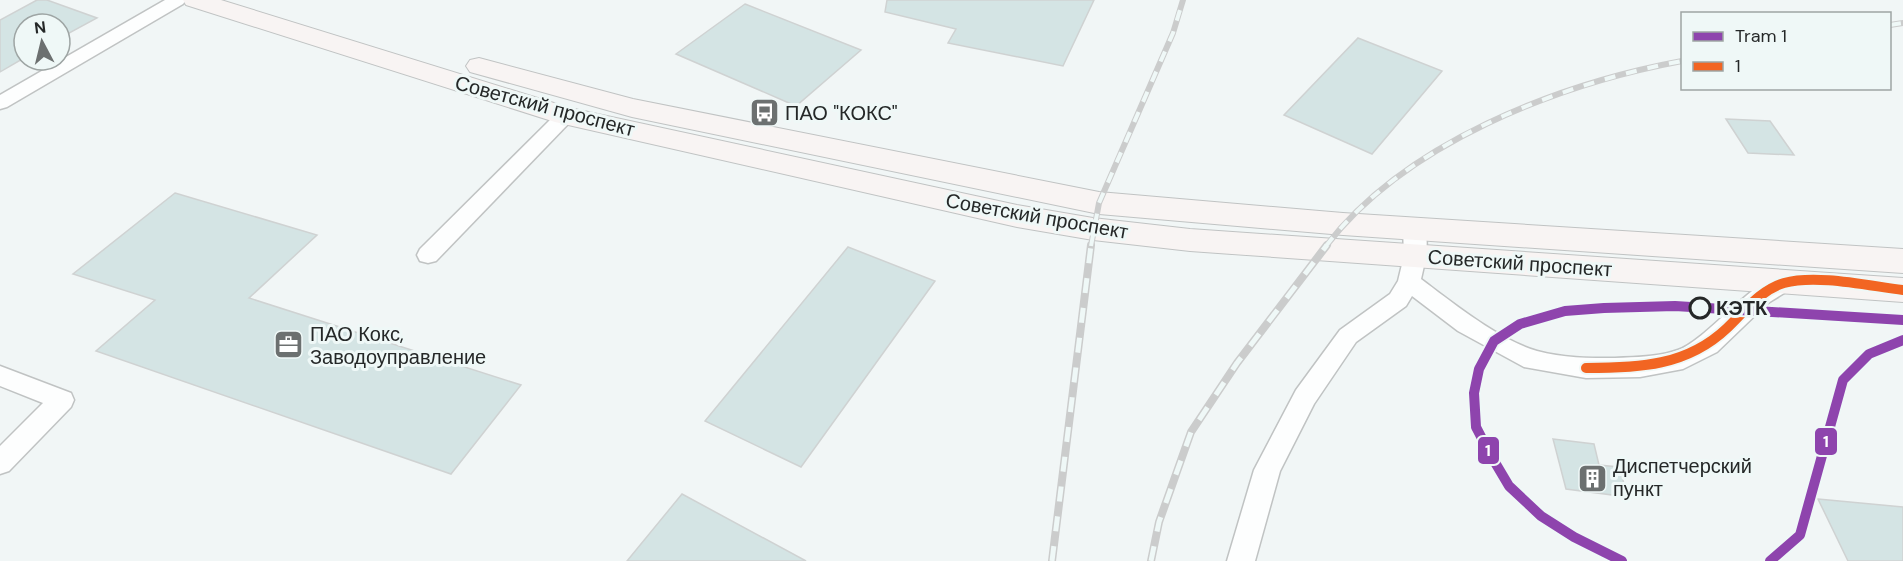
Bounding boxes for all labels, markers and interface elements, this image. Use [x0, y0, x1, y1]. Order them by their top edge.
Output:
north arrow [12, 12, 72, 72]
legend [1681, 12, 1891, 90]
text: N [33, 16, 47, 39]
text: Tram 1 [1735, 24, 1787, 48]
text: 1 [1735, 54, 1741, 78]
street label: Советский проспект [452, 70, 638, 142]
bus stop icon: ПАО "КОКС" [748, 97, 780, 129]
place label: ПАО "КОКС" [785, 100, 898, 126]
street label: Советский проспект [944, 187, 1130, 245]
street label: Советский проспект [1427, 244, 1613, 282]
place label: КЭТК [1716, 295, 1768, 321]
marker: КЭТК [1689, 297, 1711, 319]
place label: ПАО Кокс, Заводоуправление [310, 321, 486, 370]
office icon: ПАО Кокс, Заводоуправление [273, 329, 305, 361]
line badge: 1 [1814, 427, 1838, 456]
text: 1 [1823, 431, 1829, 452]
line badge: 1 [1477, 436, 1500, 465]
text: 1 [1485, 440, 1491, 461]
place label: Диспетчерский пункт [1613, 453, 1752, 502]
building icon: Диспетчерский пункт [1576, 462, 1608, 494]

